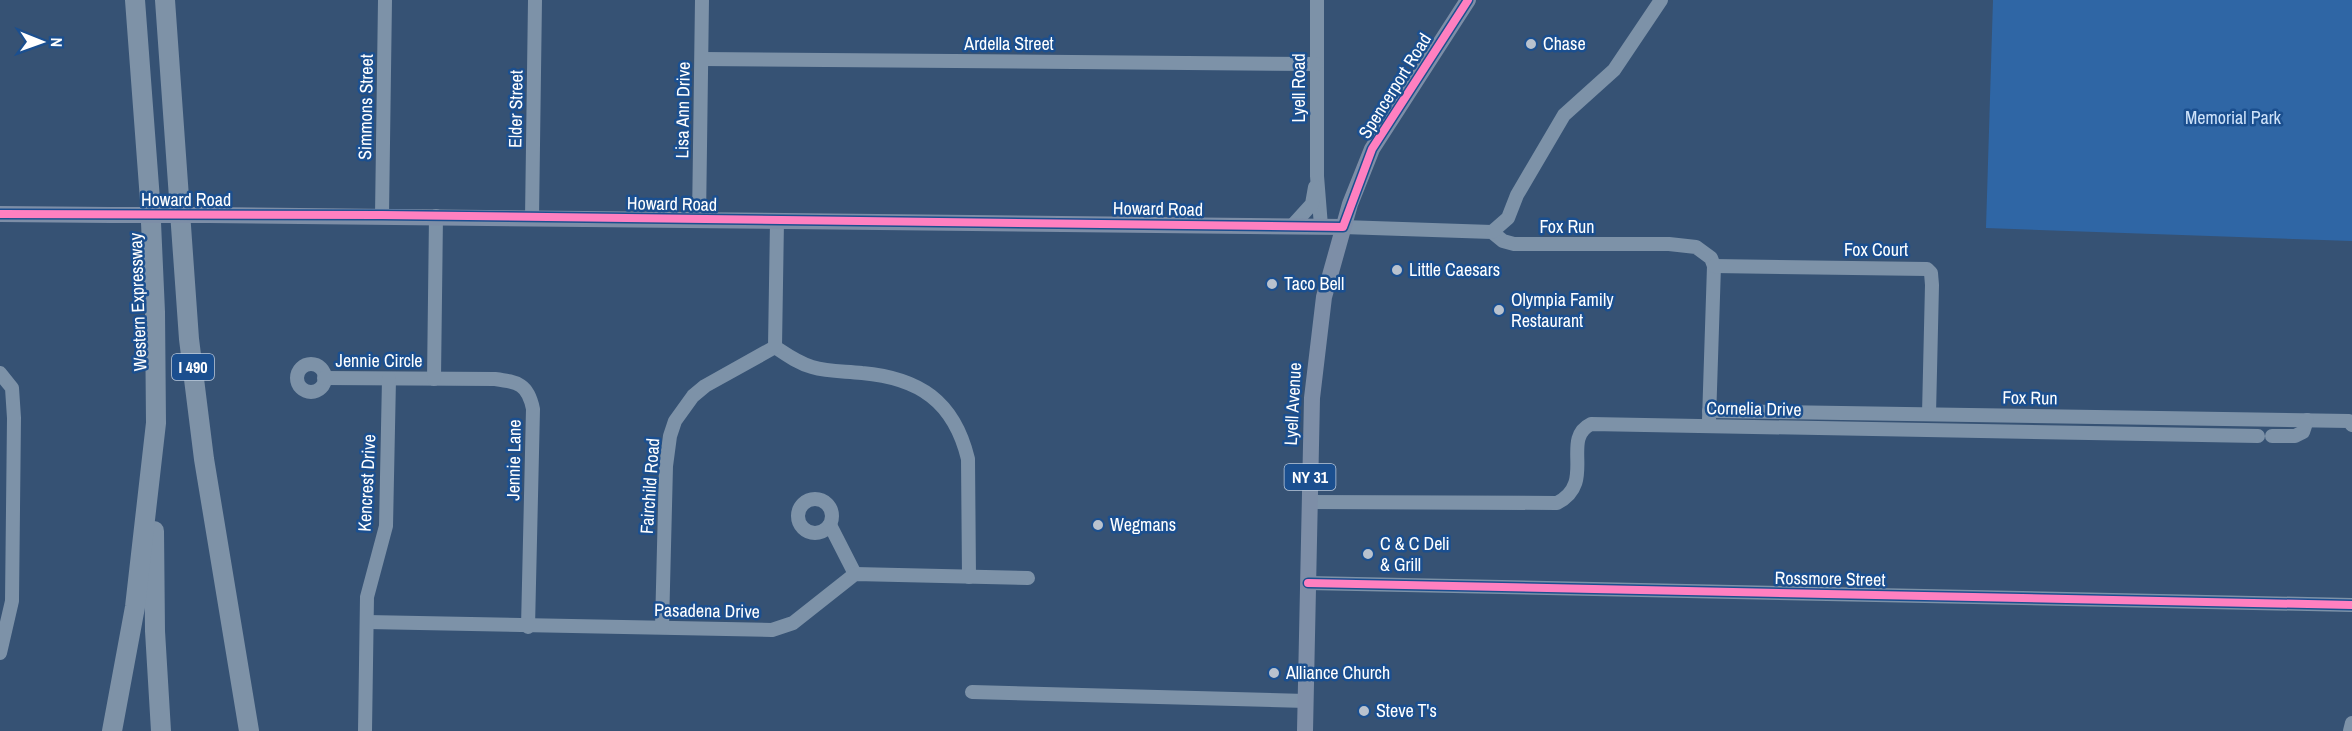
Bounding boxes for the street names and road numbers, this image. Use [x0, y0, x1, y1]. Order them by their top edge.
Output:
street label: Spencerport Road [1352, 28, 1437, 143]
street label: Ardella Street [963, 31, 1054, 56]
street label: Lyell Road [1286, 53, 1311, 123]
street label: Simmons Street [352, 54, 379, 160]
street label: Lisa Ann Drive [669, 61, 696, 159]
street label: Elder Street [502, 70, 529, 148]
street label: Howard Road [141, 187, 231, 212]
street label: Howard Road [627, 190, 717, 217]
street label: Howard Road [1113, 195, 1203, 222]
street label: Fox Run [1539, 214, 1595, 239]
street label: Western Expressway [123, 232, 152, 372]
street label: Fox Court [1844, 237, 1908, 262]
street label: Jennie Circle [336, 348, 422, 373]
road number: I 490 [172, 354, 214, 380]
street label: Lyell Avenue [1278, 362, 1307, 446]
street label: Fox Run [2002, 385, 2058, 410]
street label: Cornelia Drive [1706, 395, 1802, 422]
street label: Jennie Lane [500, 419, 527, 501]
street label: Kencrest Drive [351, 434, 382, 532]
street label: Fairchild Road [634, 437, 665, 535]
road number: NY 31 [1284, 464, 1336, 490]
street label: Rossmore Street [1774, 565, 1886, 592]
street label: Pasadena Drive [654, 597, 760, 624]

